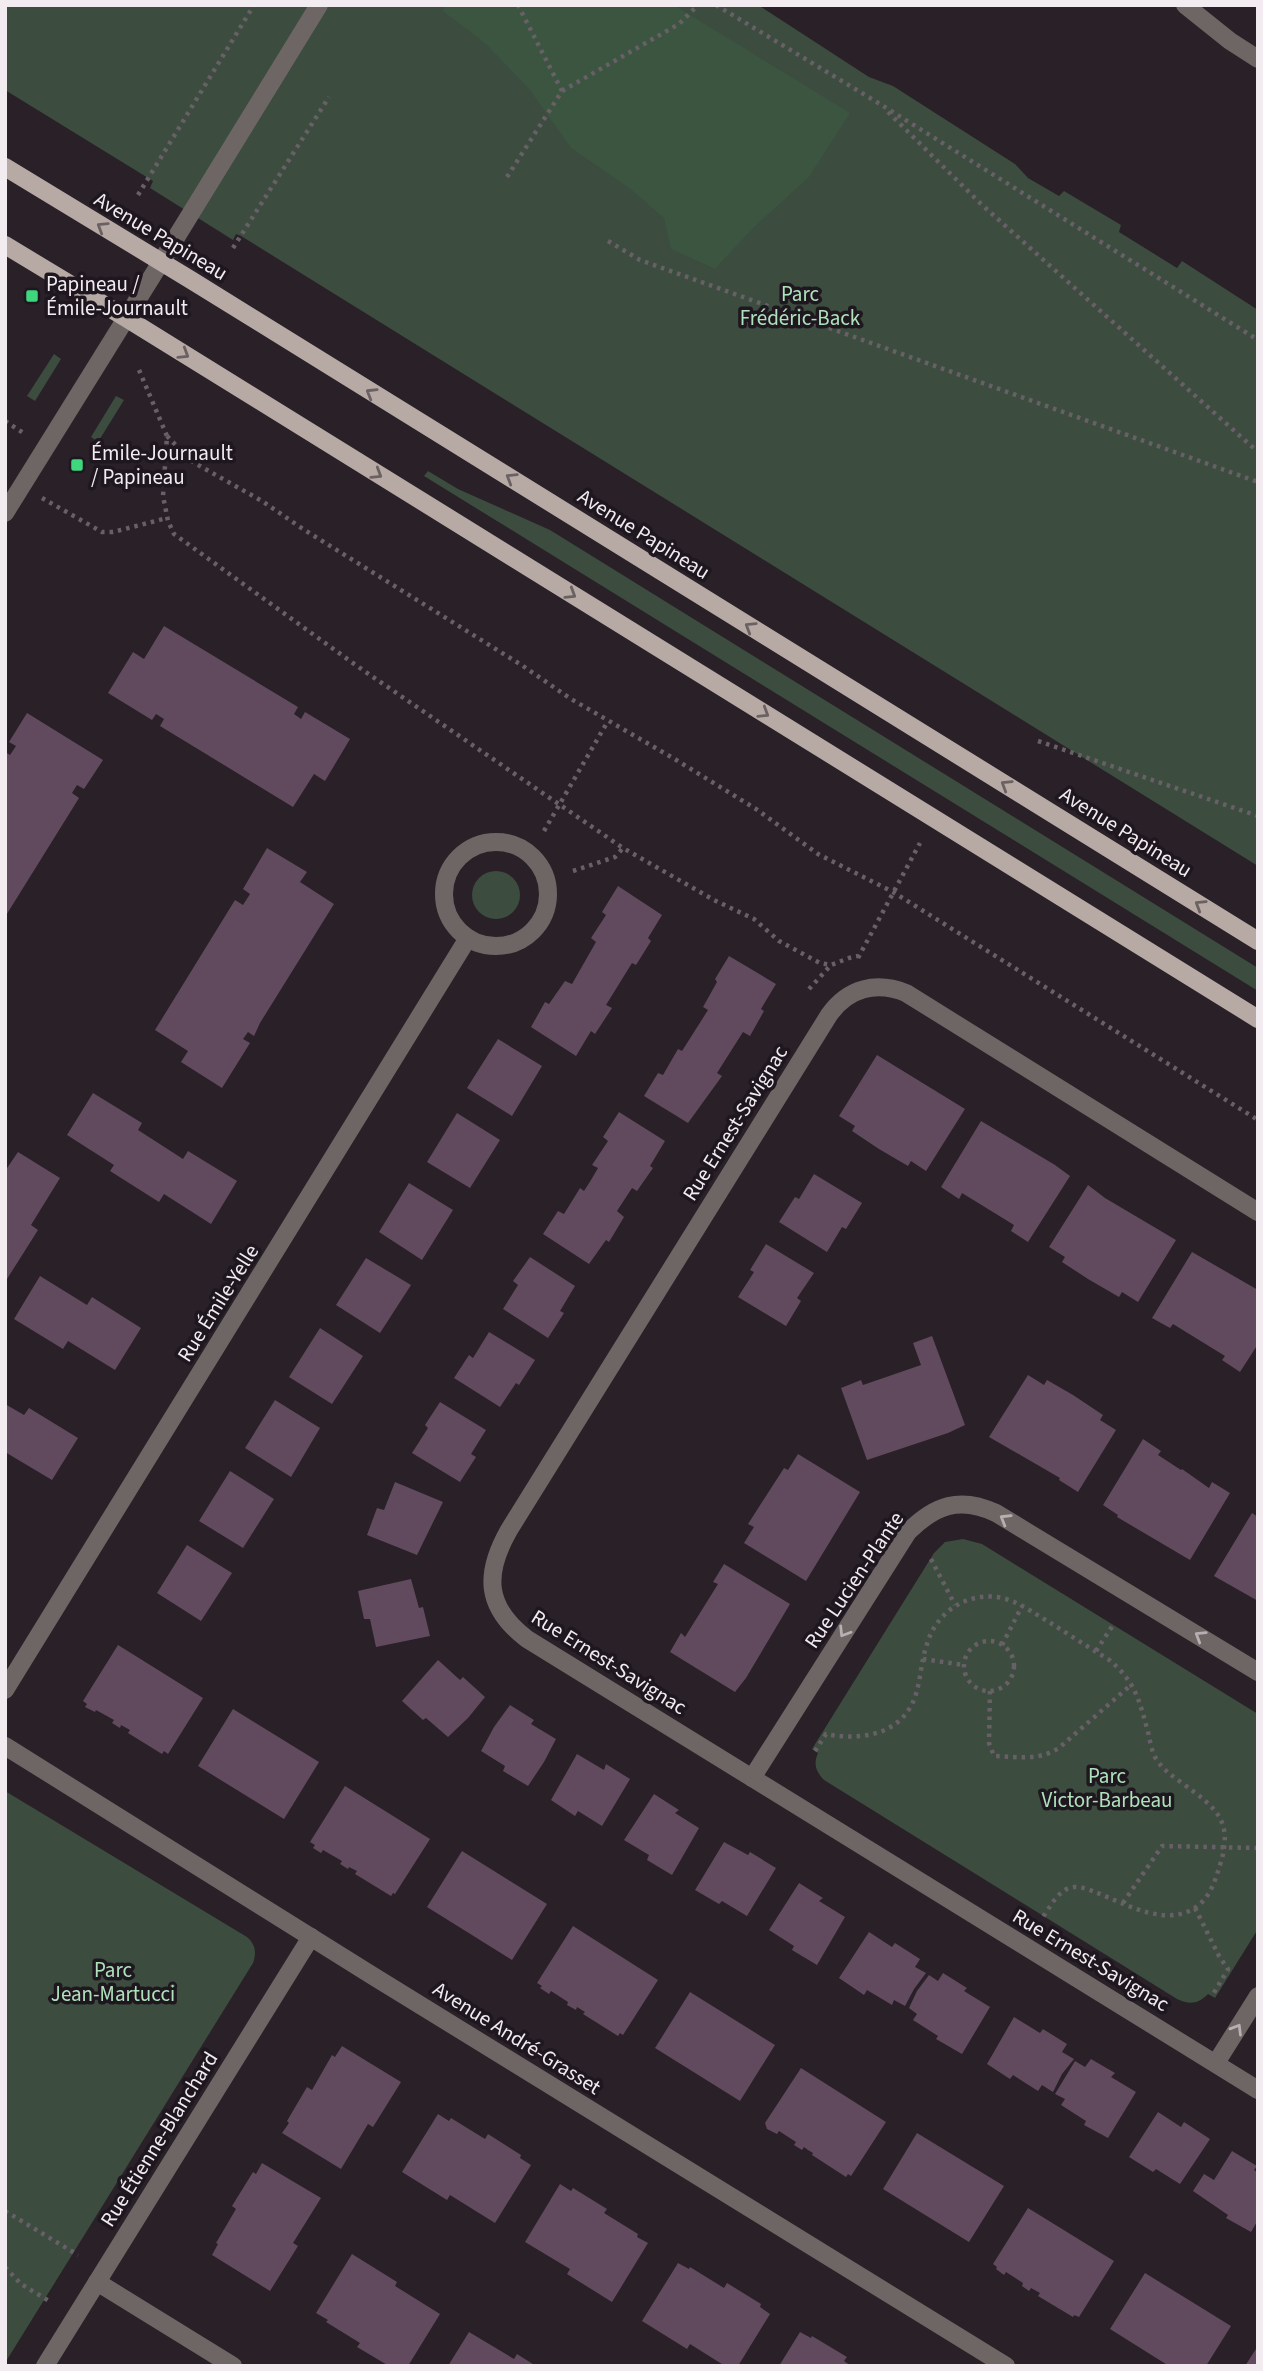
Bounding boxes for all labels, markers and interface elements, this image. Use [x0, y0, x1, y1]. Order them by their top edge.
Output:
street label: Avenue Papineau [89, 184, 233, 288]
one-way arrow [97, 223, 110, 236]
place label: Papineau / Émile-Journault [46, 269, 188, 323]
park label: Parc Frédéric-Back [740, 279, 861, 333]
marker: Papineau / Émile-Journault [24, 288, 40, 304]
one-way arrow [176, 346, 189, 359]
one-way arrow [366, 388, 379, 401]
place label: Émile-Journault / Papineau [91, 438, 233, 492]
marker: Émile-Journault / Papineau [69, 457, 85, 473]
one-way arrow [370, 466, 383, 479]
one-way arrow [505, 474, 518, 487]
street label: Avenue Papineau [572, 481, 716, 587]
one-way arrow [563, 585, 576, 598]
one-way arrow [745, 622, 758, 635]
one-way arrow [757, 705, 770, 718]
street label: Avenue Papineau [1054, 779, 1198, 885]
one-way arrow [1001, 781, 1014, 794]
one-way arrow [1194, 900, 1207, 913]
street label: Rue Ernest-Savignac [675, 1039, 795, 1207]
street label: Rue Émile-Yelle [170, 1238, 266, 1368]
street label: Rue Lucien-Plante [797, 1506, 911, 1654]
one-way arrow [999, 1514, 1012, 1527]
street label: Rue Ernest-Savignac [525, 1602, 693, 1722]
one-way arrow [839, 1625, 852, 1638]
one-way arrow [1194, 1631, 1207, 1644]
park label: Parc Victor-Barbeau [1042, 1761, 1172, 1815]
street label: Rue Ernest-Savignac [1007, 1901, 1176, 2019]
park label: Parc Jean-Martucci [51, 1955, 175, 2009]
street label: Avenue André-Grasset [427, 1974, 607, 2102]
one-way arrow [1228, 2024, 1241, 2037]
street label: Rue Étienne-Blanchard [93, 2046, 225, 2232]

